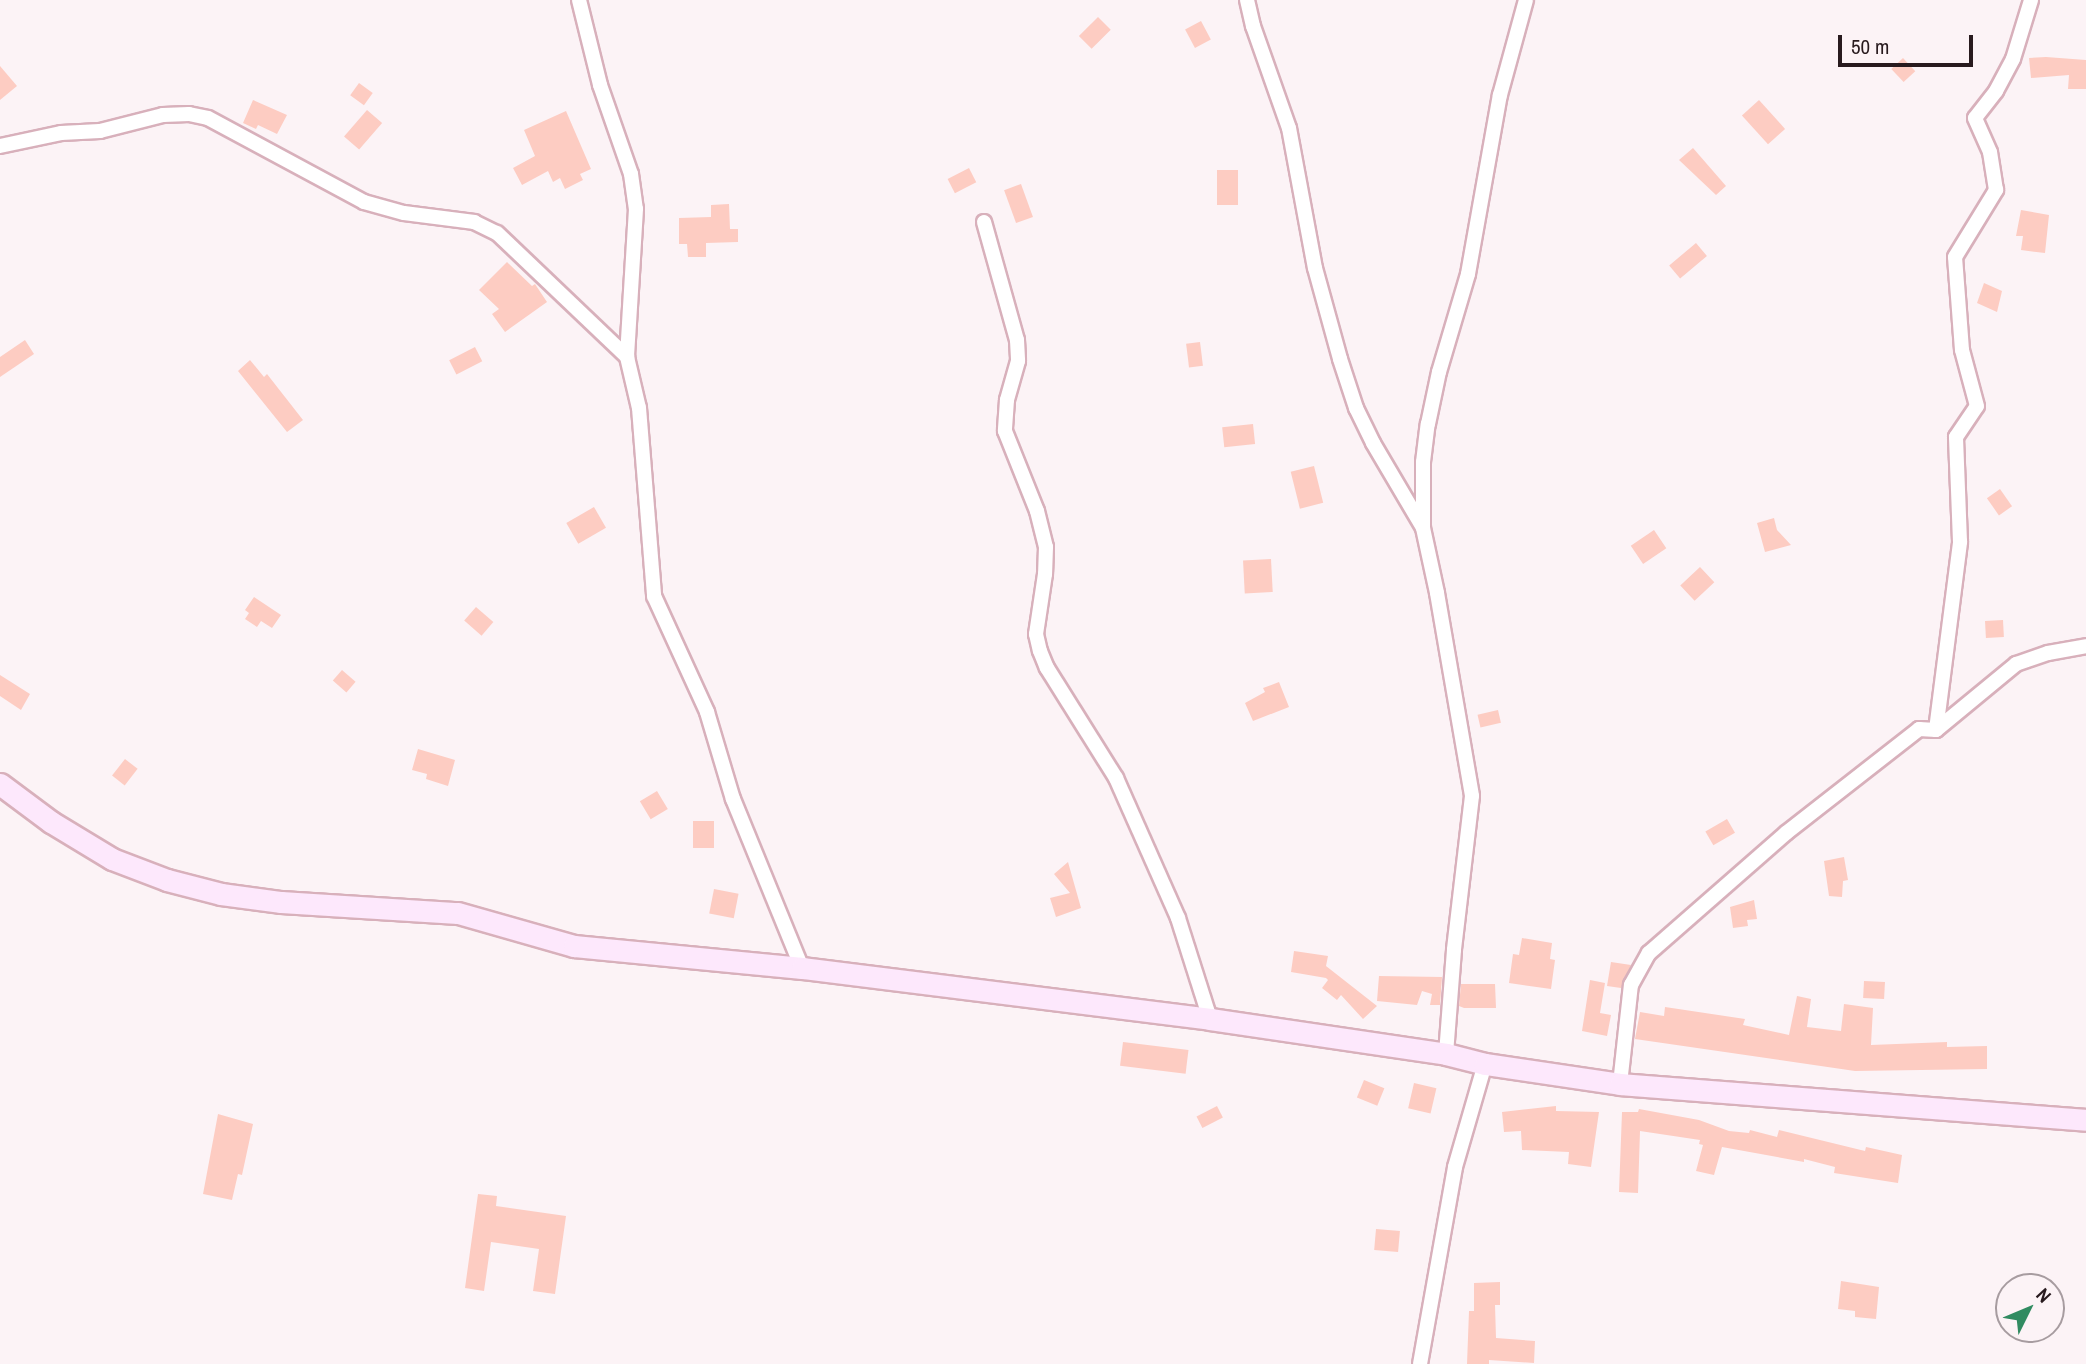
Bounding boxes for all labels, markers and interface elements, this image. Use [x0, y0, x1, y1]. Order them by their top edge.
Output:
scale bar [1841, 21, 1976, 65]
text: 50 m [1851, 32, 1889, 61]
north arrow [1995, 1273, 2065, 1343]
text: N [2031, 1282, 2057, 1308]

